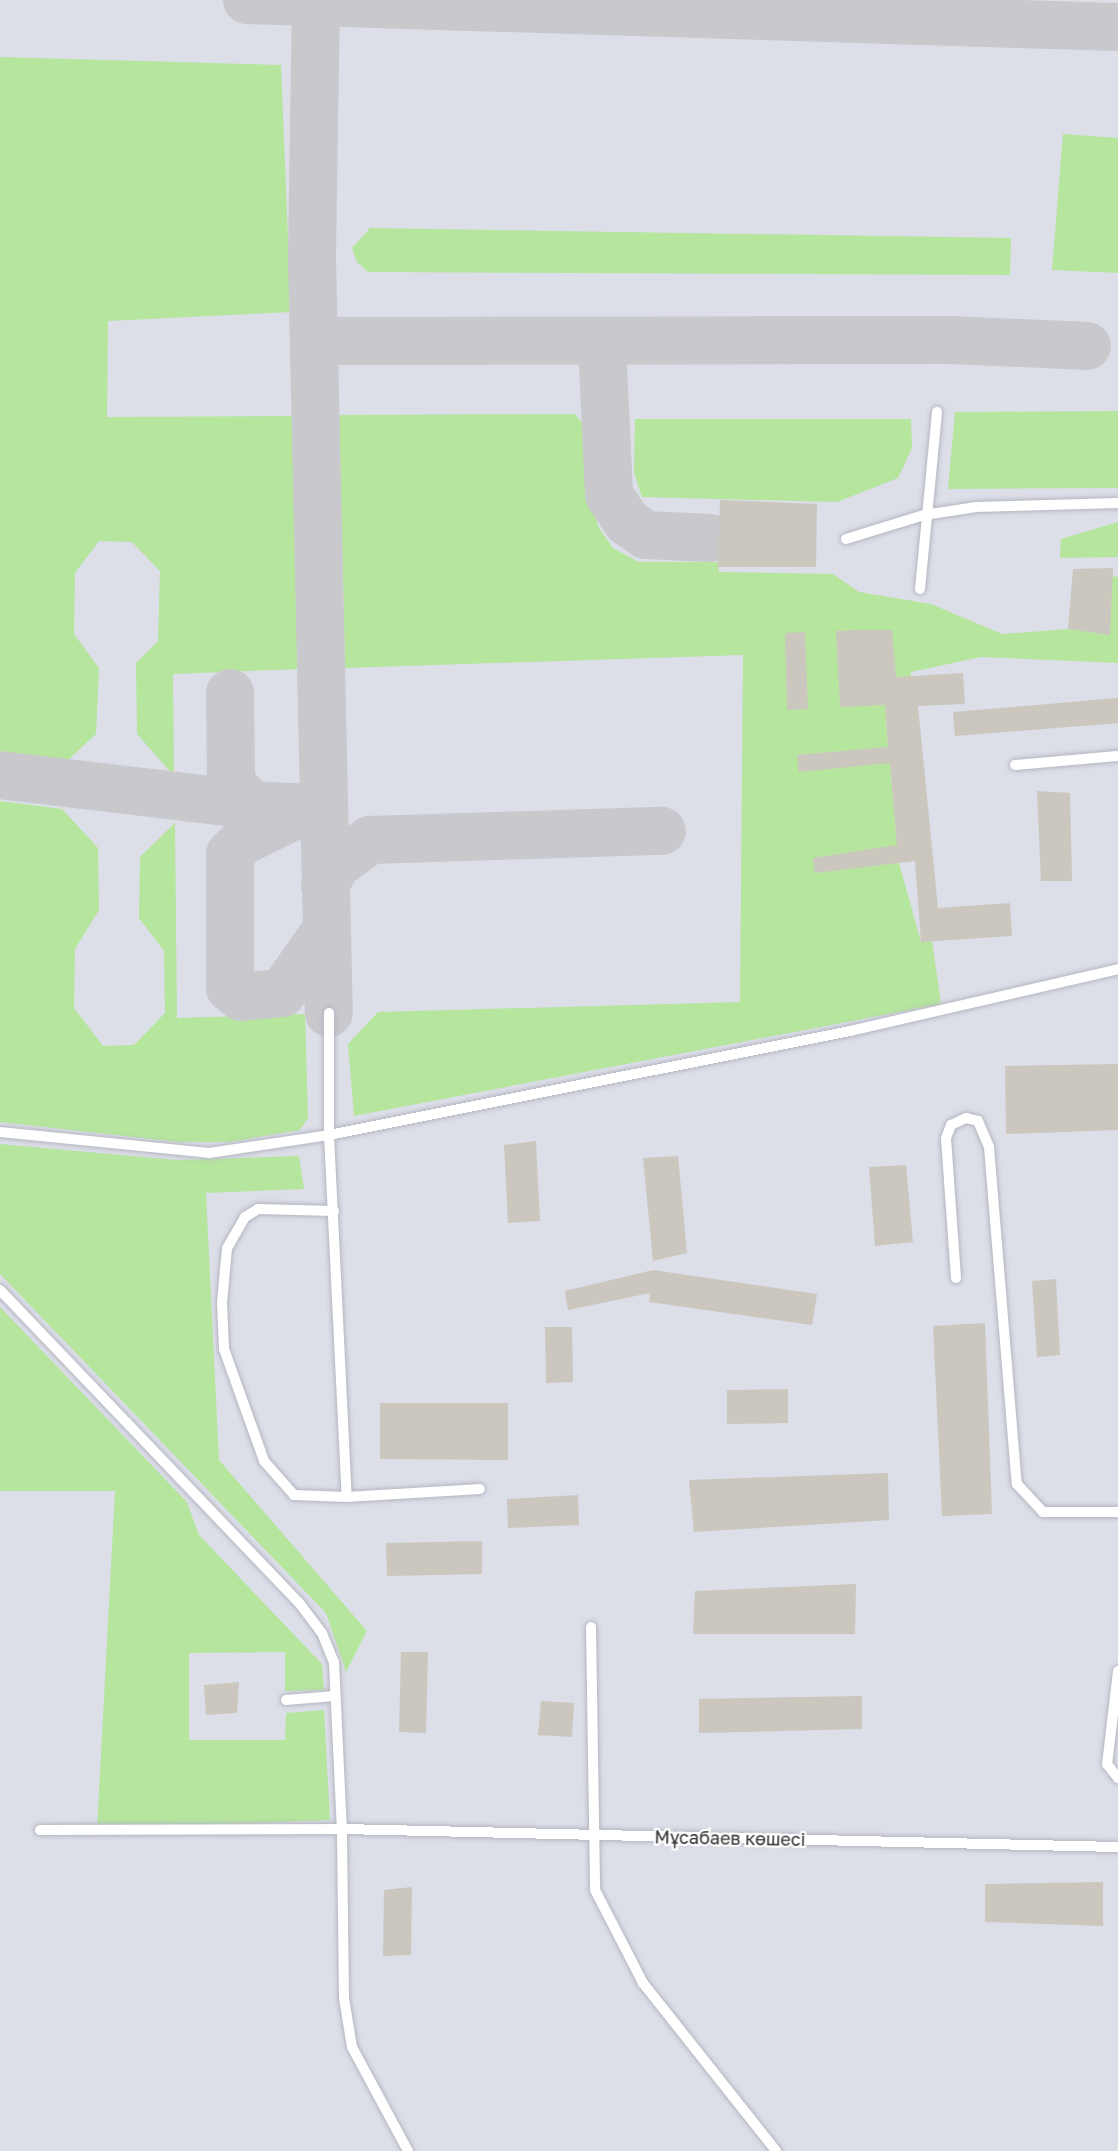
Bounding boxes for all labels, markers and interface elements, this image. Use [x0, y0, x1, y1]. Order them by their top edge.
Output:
street label: Мұсабаев көшесі [654, 1826, 806, 1850]

